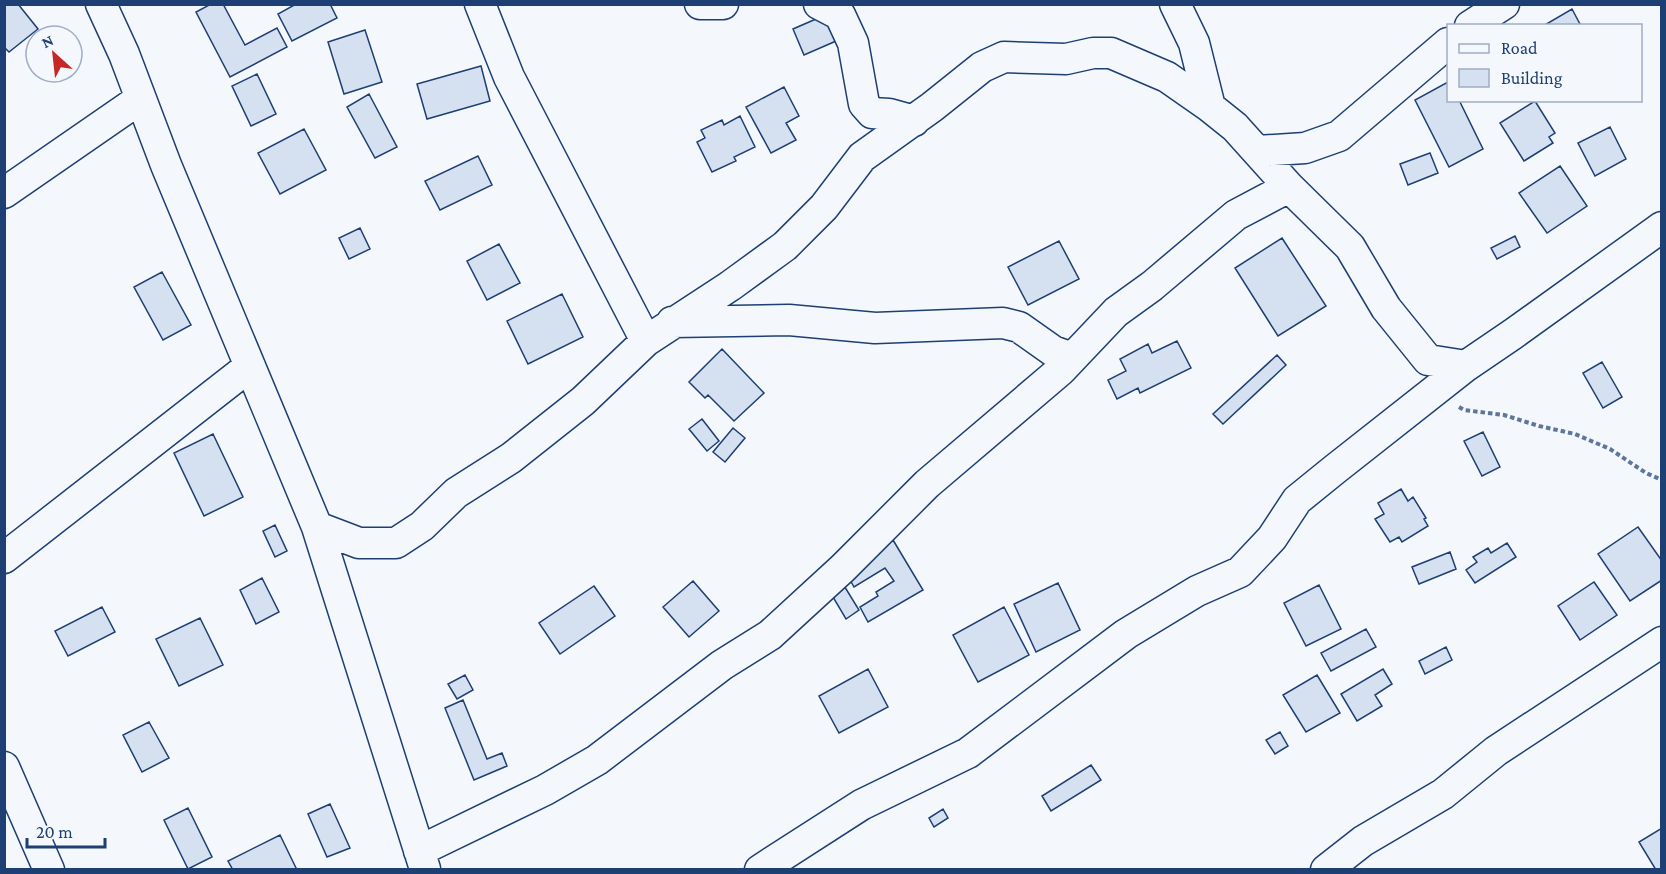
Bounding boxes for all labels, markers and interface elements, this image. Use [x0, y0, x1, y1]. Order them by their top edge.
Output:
north arrow [24, 24, 84, 84]
legend [1447, 24, 1642, 102]
text: N [39, 31, 56, 51]
text: Road [1501, 38, 1538, 58]
text: Building [1501, 68, 1563, 88]
scale bar [27, 811, 105, 849]
text: 20 m [36, 822, 73, 842]

